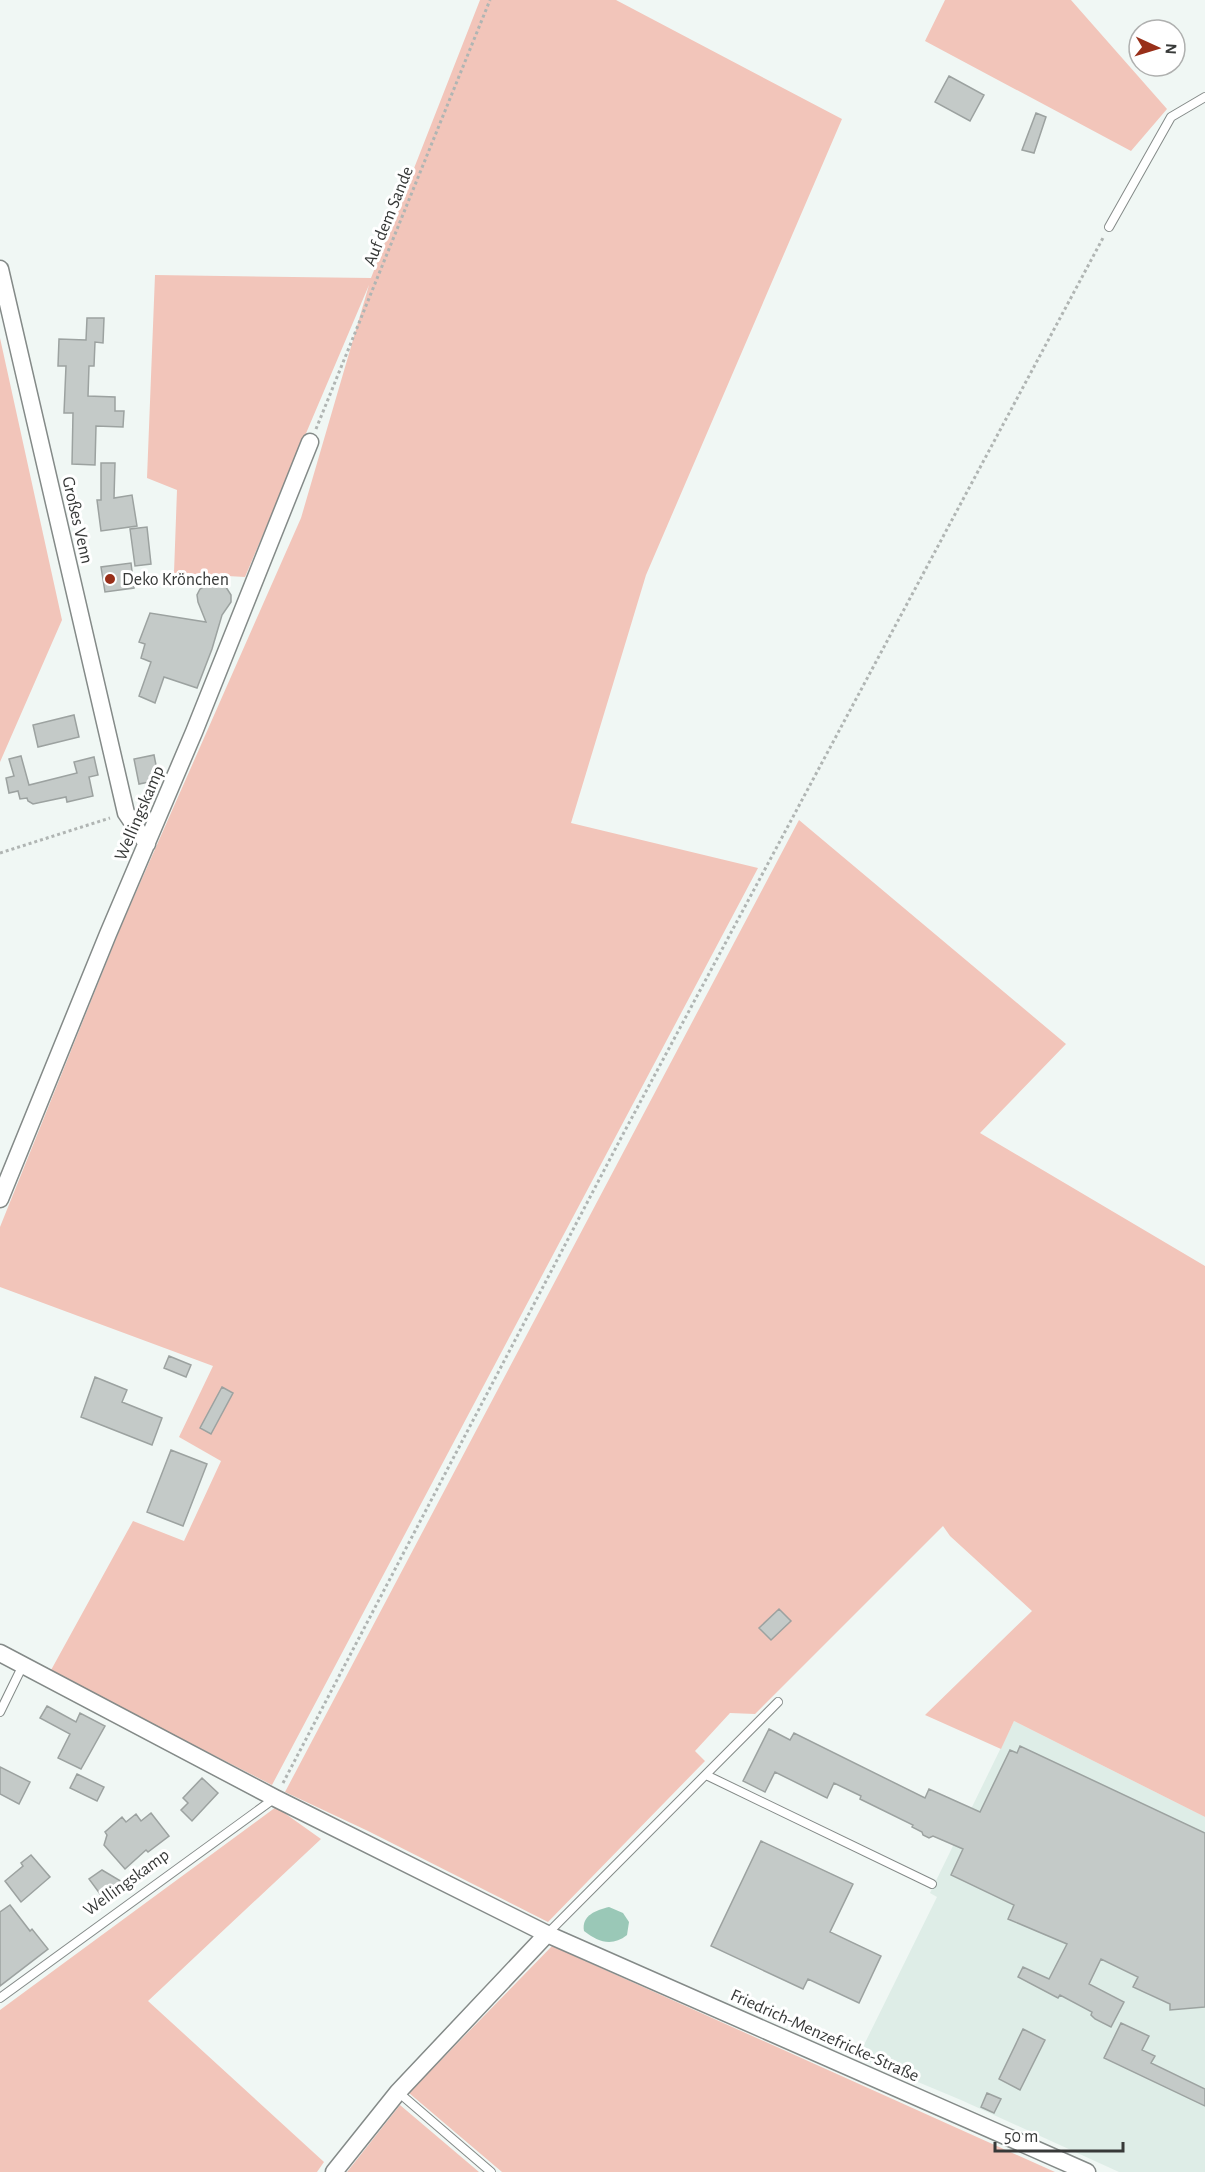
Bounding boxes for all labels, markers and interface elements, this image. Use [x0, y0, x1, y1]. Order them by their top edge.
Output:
north arrow [1127, 18, 1187, 78]
text: N [1163, 43, 1179, 55]
street label: Auf dem Sande [361, 164, 417, 269]
street label: Großes Venn [58, 475, 96, 566]
place label: Deko Krönchen [122, 571, 229, 589]
marker: Deko Krönchen [103, 572, 117, 586]
street label: Wellingskamp [112, 763, 168, 863]
street label: Wellingskamp [80, 1846, 173, 1920]
street label: Friedrich-Menzefricke-Straße [728, 1986, 921, 2086]
scale bar [995, 2115, 1122, 2153]
text: 50 m [1004, 2128, 1038, 2146]

